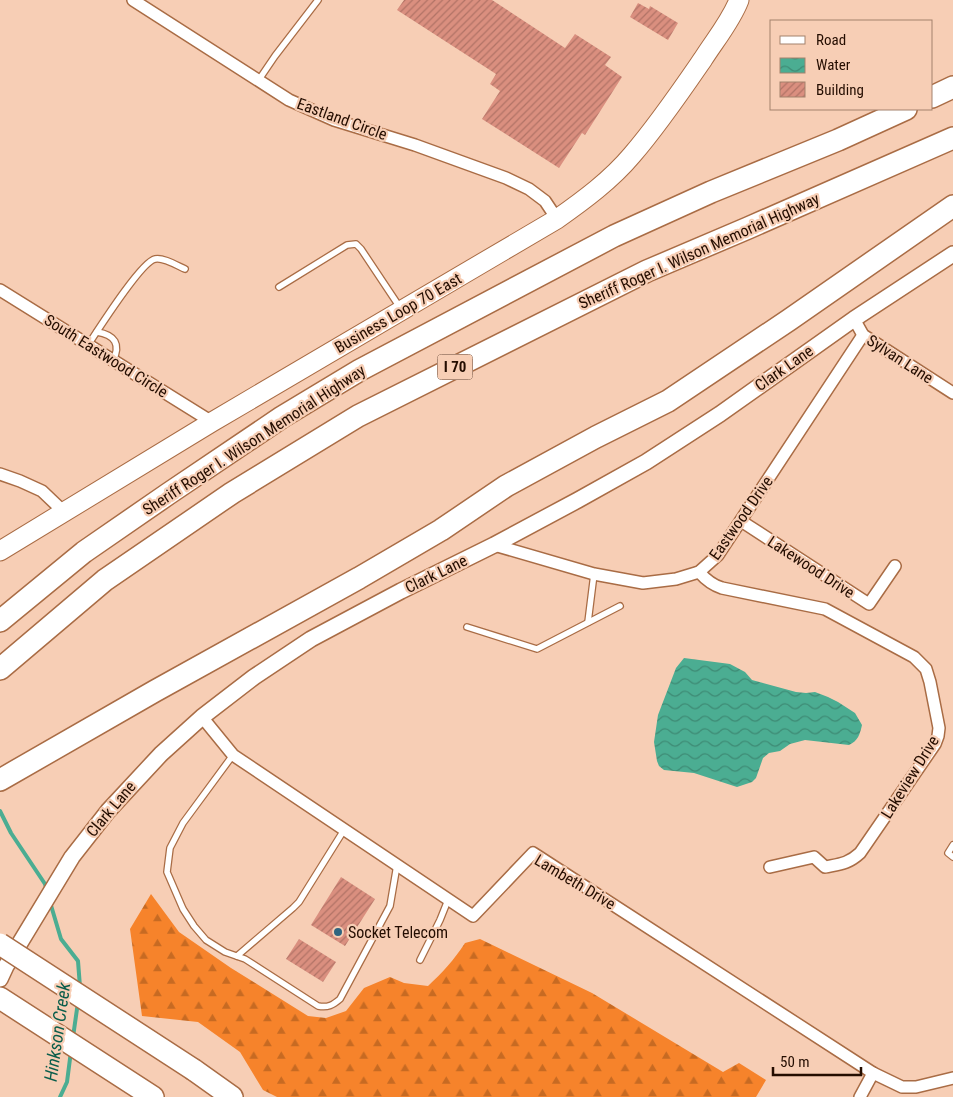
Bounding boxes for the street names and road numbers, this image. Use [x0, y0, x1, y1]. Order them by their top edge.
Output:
street label: Eastland Circle [294, 94, 390, 144]
street label: Sheriff Roger I. Wilson Memorial Highway [576, 189, 823, 313]
street label: Business Loop 70 East [331, 269, 465, 357]
street label: South Eastwood Circle [41, 310, 171, 402]
street label: Sylvan Lane [863, 331, 937, 387]
street label: Clark Lane [751, 341, 817, 395]
road number: I 70 [438, 354, 472, 380]
street label: Sheriff Roger I. Wilson Memorial Highway [139, 361, 369, 519]
street label: Eastwood Drive [705, 473, 777, 563]
street label: Lakewood Drive [764, 532, 858, 602]
street label: Clark Lane [402, 551, 470, 597]
street label: Lakeview Drive [877, 732, 943, 822]
street label: Clark Lane [82, 777, 140, 841]
street label: Lambeth Drive [531, 850, 619, 914]

